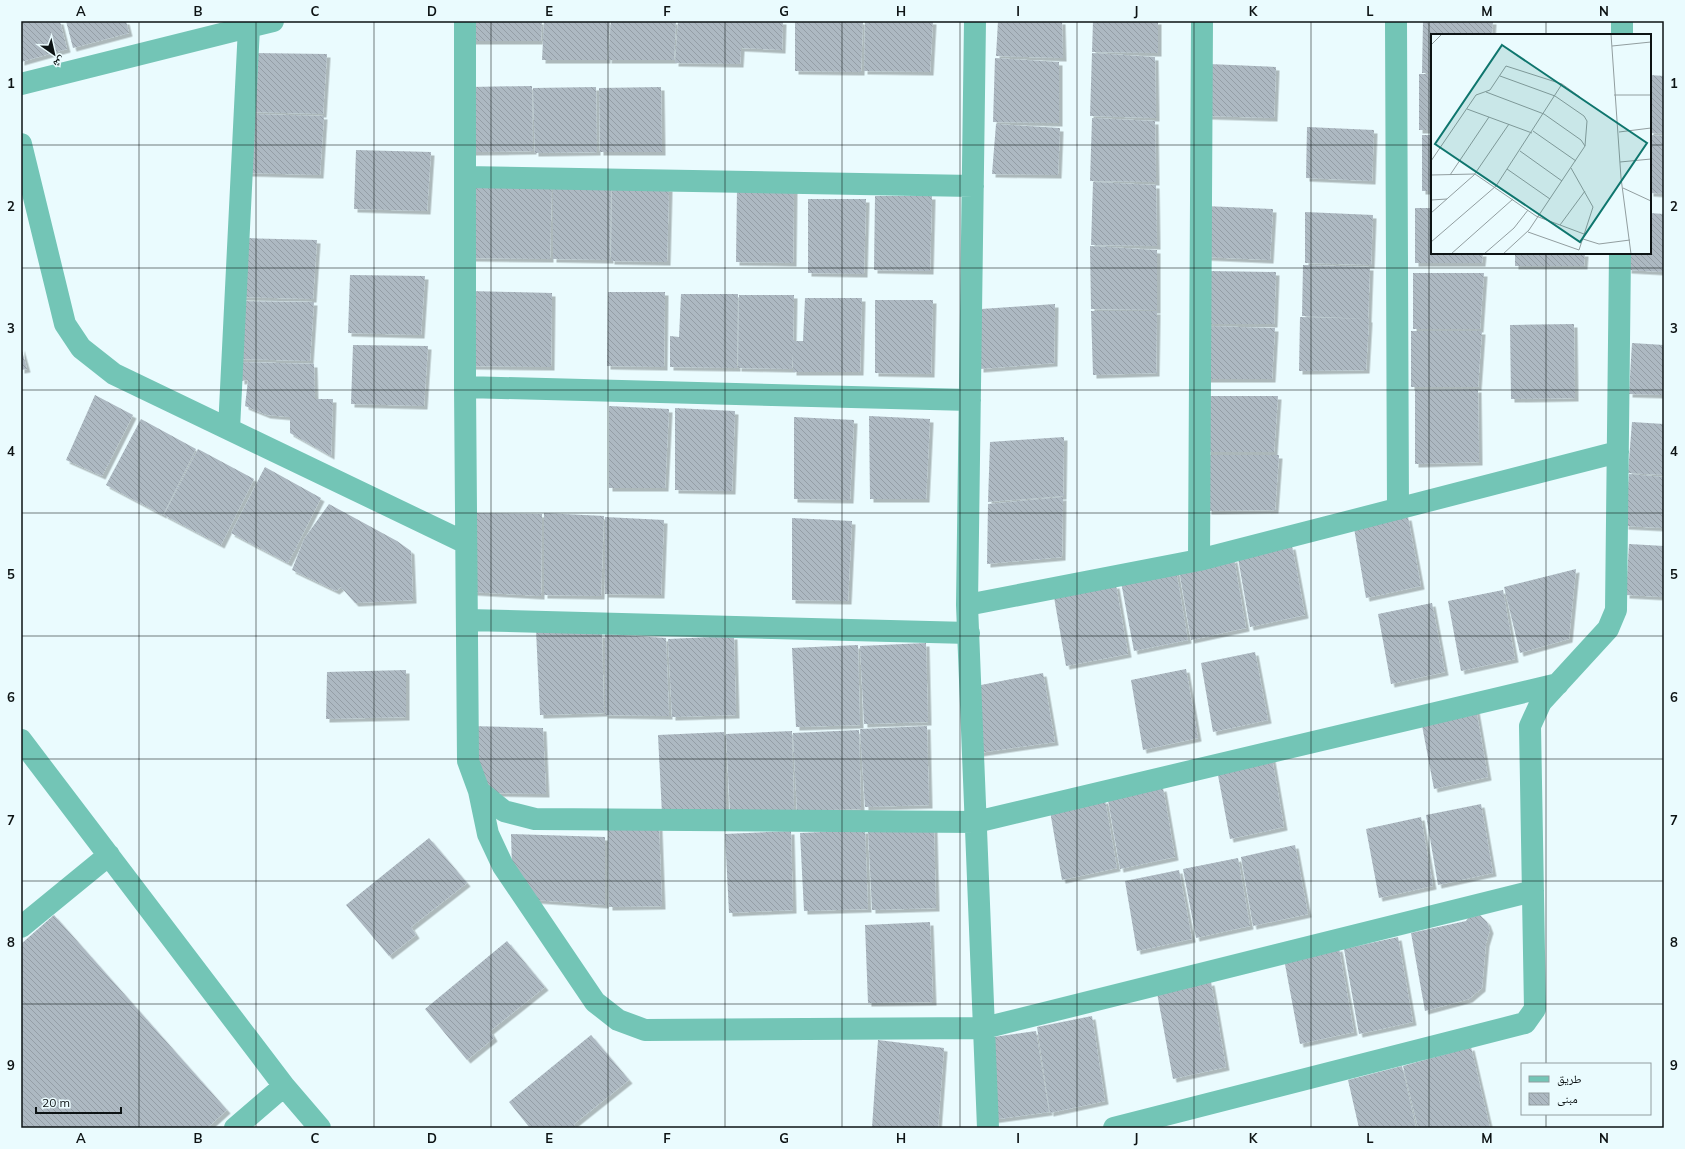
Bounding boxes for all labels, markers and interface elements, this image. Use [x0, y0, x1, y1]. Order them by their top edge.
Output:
text: A [76, 3, 86, 19]
text: B [194, 3, 203, 19]
text: C [311, 3, 320, 19]
text: D [427, 3, 437, 19]
text: E [545, 3, 553, 19]
text: F [663, 3, 671, 19]
text: G [779, 3, 789, 19]
text: H [896, 3, 906, 19]
text: I [1016, 3, 1020, 19]
text: J [1134, 3, 1138, 19]
text: K [1249, 3, 1259, 19]
text: L [1366, 3, 1374, 19]
text: M [1481, 3, 1493, 19]
text: N [1599, 3, 1609, 19]
north arrow [34, 34, 74, 74]
inset map [1431, 34, 1651, 254]
text: ش [50, 52, 68, 72]
text: 1 [7, 75, 15, 91]
text: 1 [1670, 75, 1678, 91]
text: 2 [7, 198, 15, 214]
text: 2 [1670, 198, 1678, 214]
text: 3 [7, 320, 15, 336]
text: 3 [1670, 320, 1678, 336]
text: 4 [7, 443, 15, 459]
text: 4 [1670, 443, 1678, 459]
text: 5 [7, 566, 15, 582]
text: 5 [1670, 566, 1678, 582]
text: 6 [7, 689, 15, 705]
text: 6 [1670, 689, 1678, 705]
text: 7 [7, 812, 15, 828]
text: 7 [1670, 812, 1678, 828]
text: 8 [7, 934, 15, 950]
text: 8 [1670, 934, 1678, 950]
text: 9 [7, 1057, 15, 1073]
text: 9 [1670, 1057, 1678, 1073]
legend [1521, 1063, 1651, 1115]
text: طريق [1557, 1071, 1582, 1086]
scale bar [36, 1089, 121, 1115]
text: مبنى [1557, 1091, 1578, 1106]
text: 20 m [42, 1095, 70, 1110]
text: A [76, 1130, 86, 1146]
text: B [194, 1130, 203, 1146]
text: C [311, 1130, 320, 1146]
text: D [427, 1130, 437, 1146]
text: E [545, 1130, 553, 1146]
text: F [663, 1130, 671, 1146]
text: G [779, 1130, 789, 1146]
text: H [896, 1130, 906, 1146]
text: I [1016, 1130, 1020, 1146]
text: J [1134, 1130, 1138, 1146]
text: K [1249, 1130, 1259, 1146]
text: L [1366, 1130, 1374, 1146]
text: M [1481, 1130, 1493, 1146]
text: N [1599, 1130, 1609, 1146]

